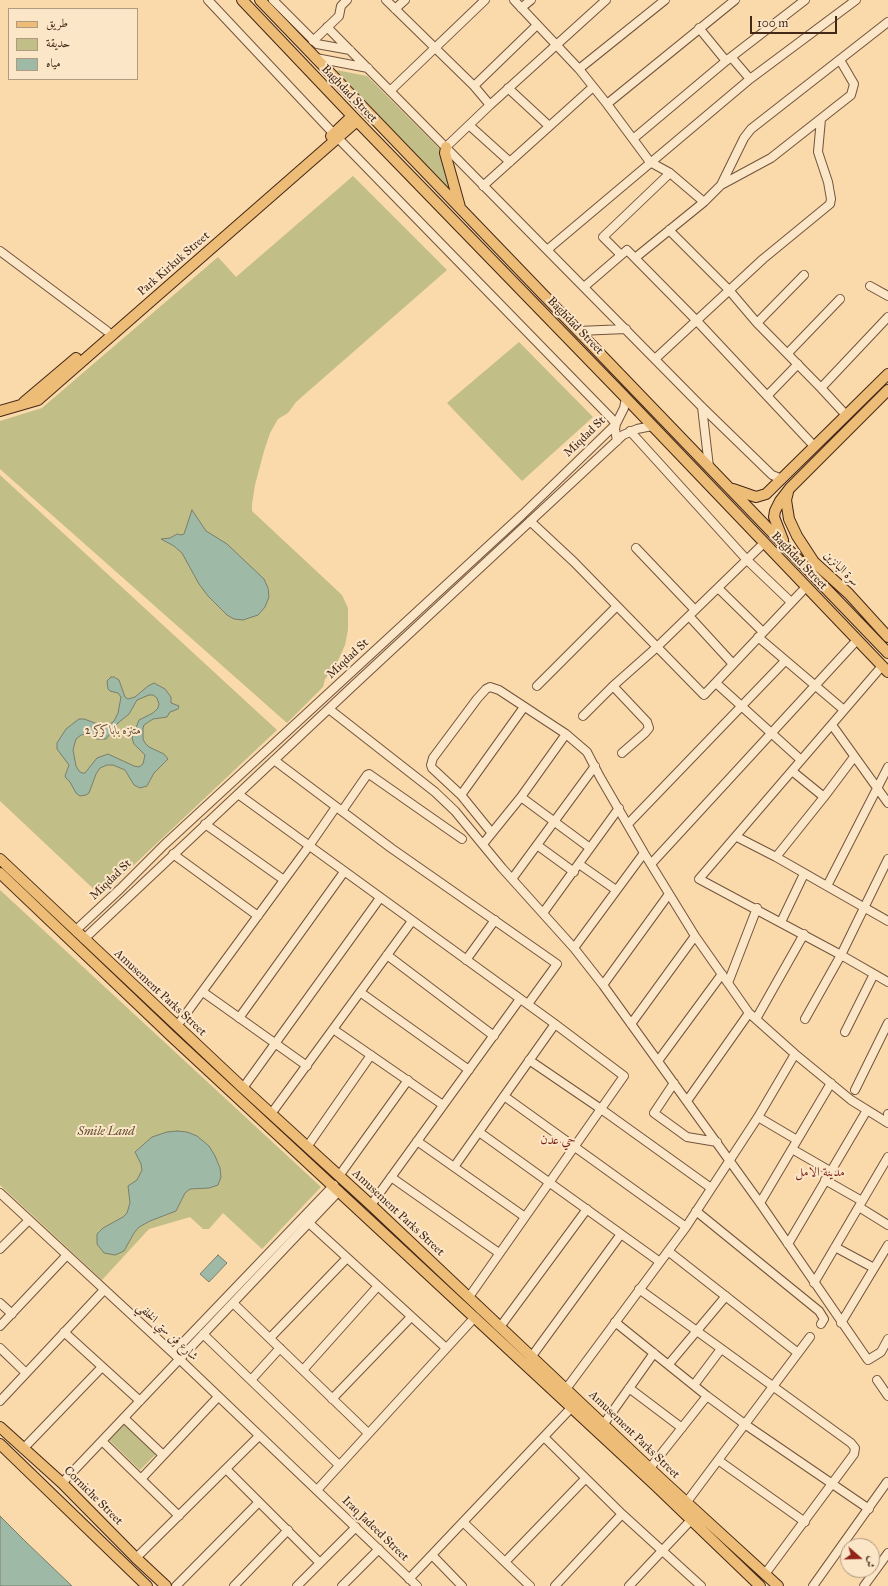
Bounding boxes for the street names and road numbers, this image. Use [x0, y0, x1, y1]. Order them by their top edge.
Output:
street label: Baghdad Street [318, 62, 380, 126]
street label: Park Kirkuk Street [135, 229, 213, 299]
street label: Baghdad Street [544, 294, 606, 358]
street label: Miqdad St [561, 414, 609, 460]
street label: Baghdad Street [768, 529, 830, 593]
street label: سرة البانزين [820, 548, 862, 590]
street label: Miqdad St [324, 636, 372, 682]
street label: Miqdad St [87, 857, 135, 903]
street label: Amusement Parks Street [111, 947, 209, 1039]
street label: Amusement Parks Street [349, 1167, 447, 1259]
street label: شارع فن ستي الخلفي [133, 1300, 201, 1364]
street label: Amusement Parks Street [586, 1388, 682, 1482]
street label: Corniche Street [60, 1463, 126, 1529]
street label: Iraq Jadeed Street [339, 1494, 411, 1564]

